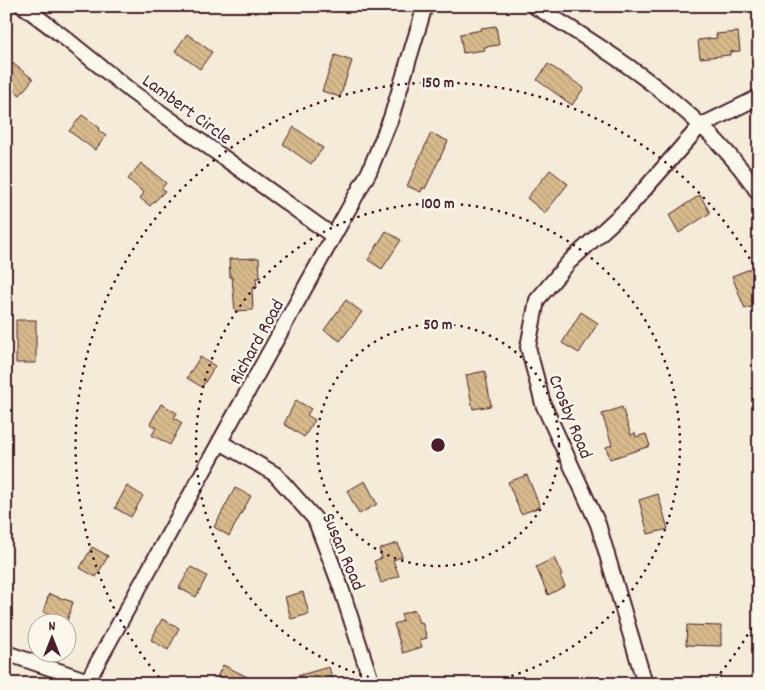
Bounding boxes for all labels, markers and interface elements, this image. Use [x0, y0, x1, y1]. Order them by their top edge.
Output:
street label: Lambert Circle [135, 69, 236, 153]
text: 150 m [422, 73, 454, 95]
text: 100 m [421, 194, 455, 216]
street label: Richard Road [224, 295, 293, 390]
text: 50 m [424, 315, 452, 337]
street label: Crosby Road [540, 371, 598, 463]
centre of rings [429, 436, 447, 454]
street label: Susan Road [313, 509, 370, 595]
north arrow [28, 612, 78, 662]
text: N [49, 617, 56, 637]

